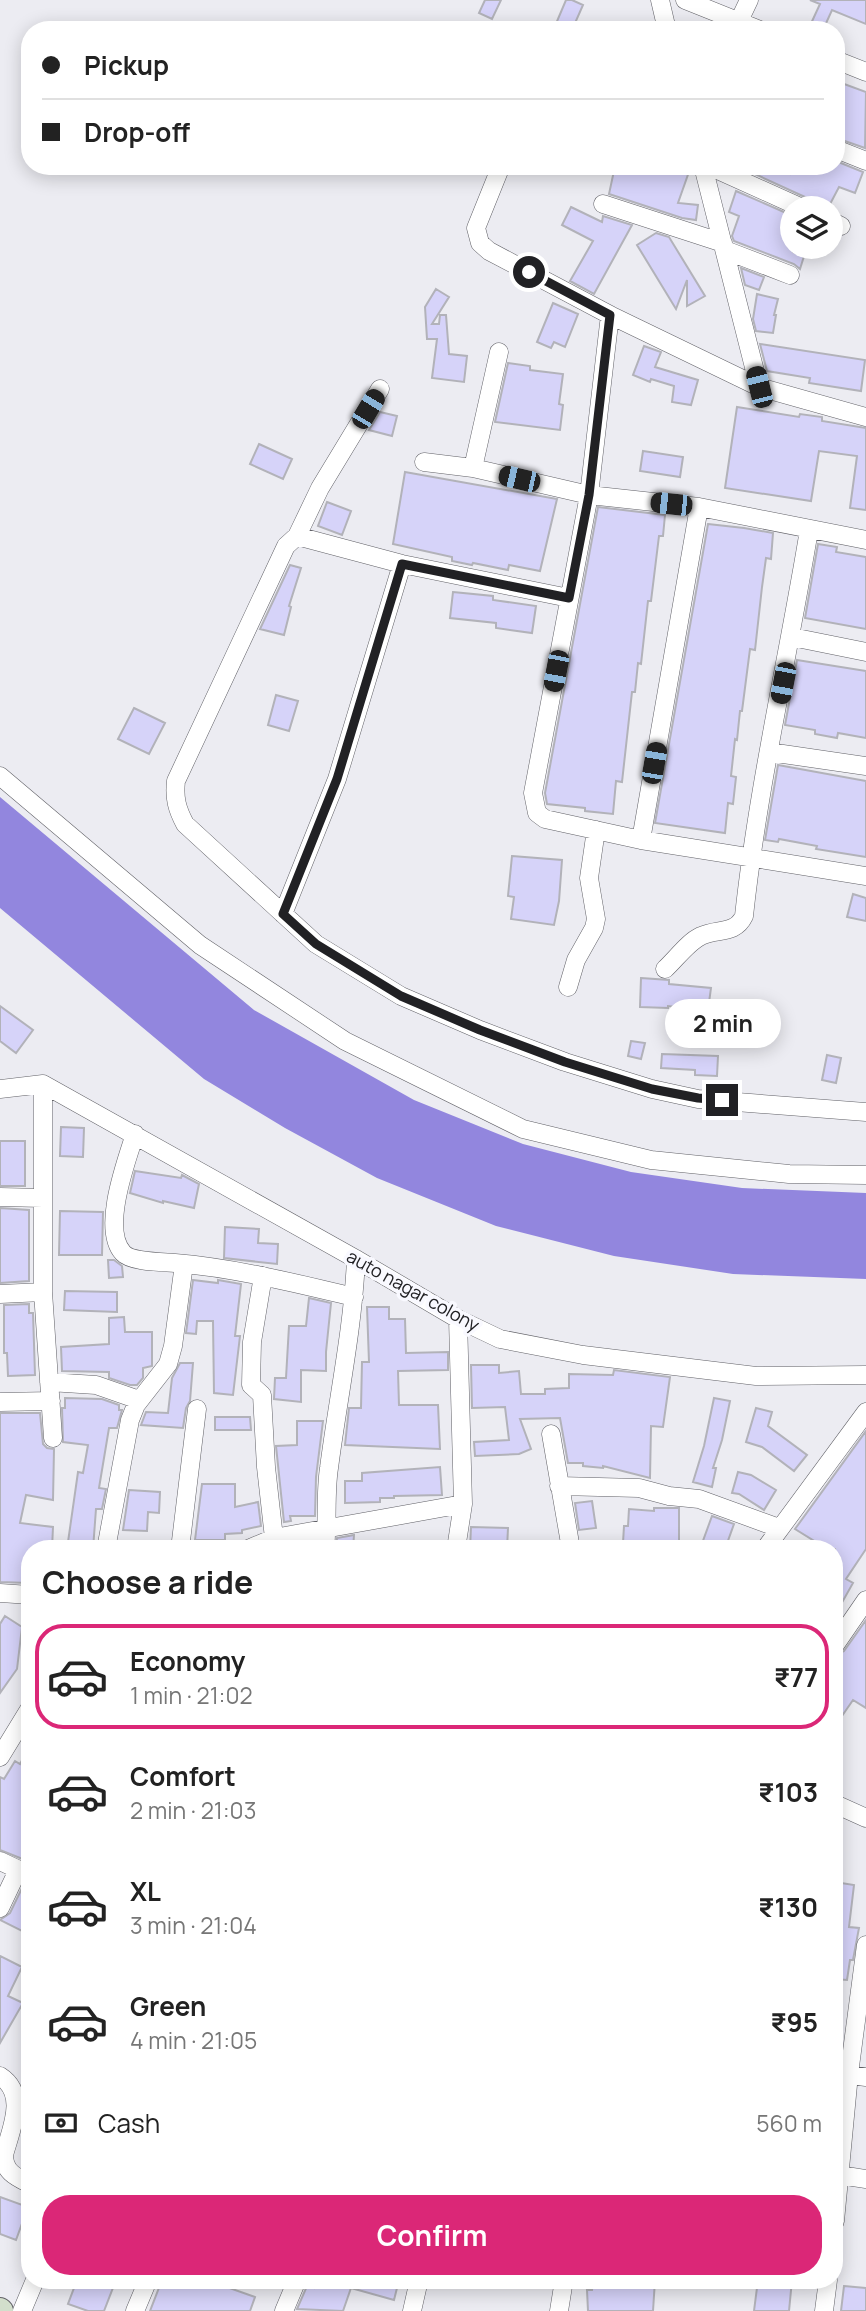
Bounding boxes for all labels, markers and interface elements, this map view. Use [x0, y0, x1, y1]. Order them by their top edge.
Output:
text: Pickup [84, 47, 169, 83]
text: Drop-off [84, 114, 190, 150]
map controls [780, 196, 843, 259]
button: layers [780, 196, 843, 259]
route start [513, 256, 545, 288]
car [744, 364, 775, 410]
car [349, 386, 388, 432]
car [497, 464, 542, 494]
car [650, 491, 693, 517]
car [542, 648, 571, 694]
car [769, 660, 798, 706]
car [641, 740, 668, 786]
callout: 2 min [664, 998, 780, 1048]
text: 2 min [693, 1007, 753, 1039]
route end [706, 1084, 738, 1116]
street label: auto nagar colony [343, 1244, 485, 1337]
text: Choose a ride [42, 1560, 253, 1604]
text: Economy [130, 1643, 245, 1679]
icon: car [46, 1645, 109, 1708]
text: ₹77 [774, 1659, 818, 1695]
text: 1 min · 21:02 [130, 1679, 253, 1711]
text: Comfort [130, 1758, 236, 1794]
icon: car [46, 1760, 109, 1823]
text: ₹103 [758, 1774, 818, 1810]
text: 2 min · 21:03 [130, 1794, 256, 1826]
text: XL [130, 1873, 161, 1909]
icon: car [46, 1875, 109, 1938]
text: ₹130 [758, 1889, 818, 1925]
text: 3 min · 21:04 [130, 1909, 257, 1941]
text: Green [130, 1988, 206, 2024]
icon: car [46, 1990, 109, 2053]
text: ₹95 [771, 2004, 818, 2040]
text: 4 min · 21:05 [130, 2024, 257, 2056]
icon: cash [42, 2104, 80, 2142]
text: Cash [98, 2105, 160, 2141]
text: 560 m [756, 2107, 822, 2139]
button: Confirm [42, 2195, 822, 2275]

